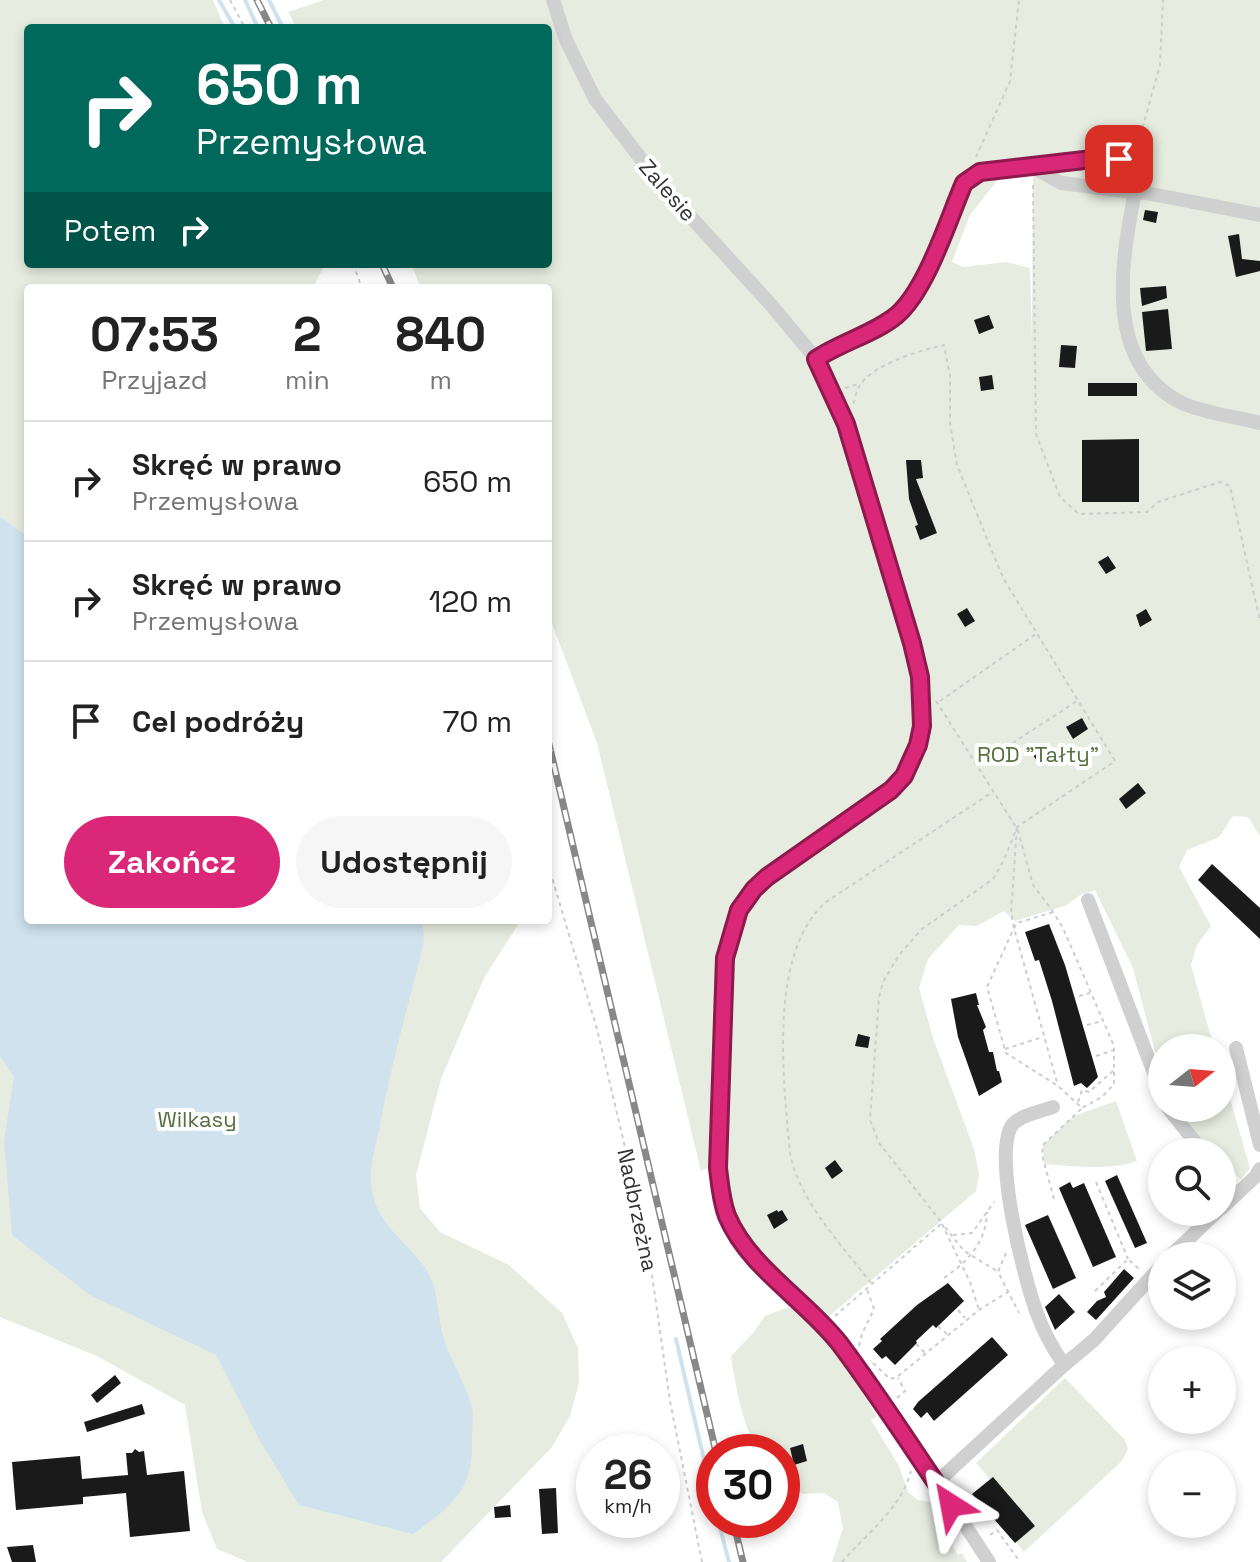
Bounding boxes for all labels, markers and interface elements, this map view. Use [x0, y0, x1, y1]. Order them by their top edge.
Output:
text: 650 m [196, 49, 363, 120]
icon: right [64, 56, 168, 160]
text: Przemysłowa [196, 119, 427, 165]
pin [1085, 125, 1153, 193]
icon: arrive [1097, 137, 1141, 181]
street label: Zalesie [633, 153, 703, 227]
icon: right [172, 208, 216, 252]
text: Potem [64, 211, 156, 250]
text: 07:53 [90, 304, 219, 365]
text: 2 [293, 304, 322, 365]
text: 840 [396, 304, 486, 365]
text: Przyjazd [101, 363, 207, 397]
text: min [285, 363, 330, 397]
text: m [430, 363, 452, 397]
text: Skręć w prawo [132, 445, 342, 484]
icon: right [64, 459, 108, 503]
text: 650 m [423, 462, 512, 501]
text: Przemysłowa [132, 484, 299, 518]
text: Skręć w prawo [132, 565, 342, 604]
icon: right [64, 579, 108, 623]
text: 120 m [429, 582, 512, 621]
text: Przemysłowa [132, 604, 299, 638]
icon: arrive [64, 699, 108, 743]
text: Cel podróży [132, 702, 304, 741]
text: 70 m [443, 702, 512, 741]
park label: ROD "Tałty" [977, 740, 1099, 768]
button: Zakończ [64, 816, 280, 908]
button: Udostępnij [296, 816, 512, 908]
north arrow [1148, 1034, 1236, 1122]
map controls [1148, 1034, 1236, 1538]
park label: Wilkasy [157, 1105, 237, 1133]
button: search [1148, 1138, 1236, 1226]
street label: Nadbrzeżna [611, 1146, 665, 1274]
button: layers [1148, 1242, 1236, 1330]
button: + [1148, 1346, 1236, 1434]
speed limit sign: 30 [696, 1434, 800, 1538]
text: 26 [604, 1450, 652, 1501]
button: − [1148, 1450, 1236, 1538]
position arrow [909, 1463, 993, 1547]
text: km/h [604, 1493, 652, 1519]

